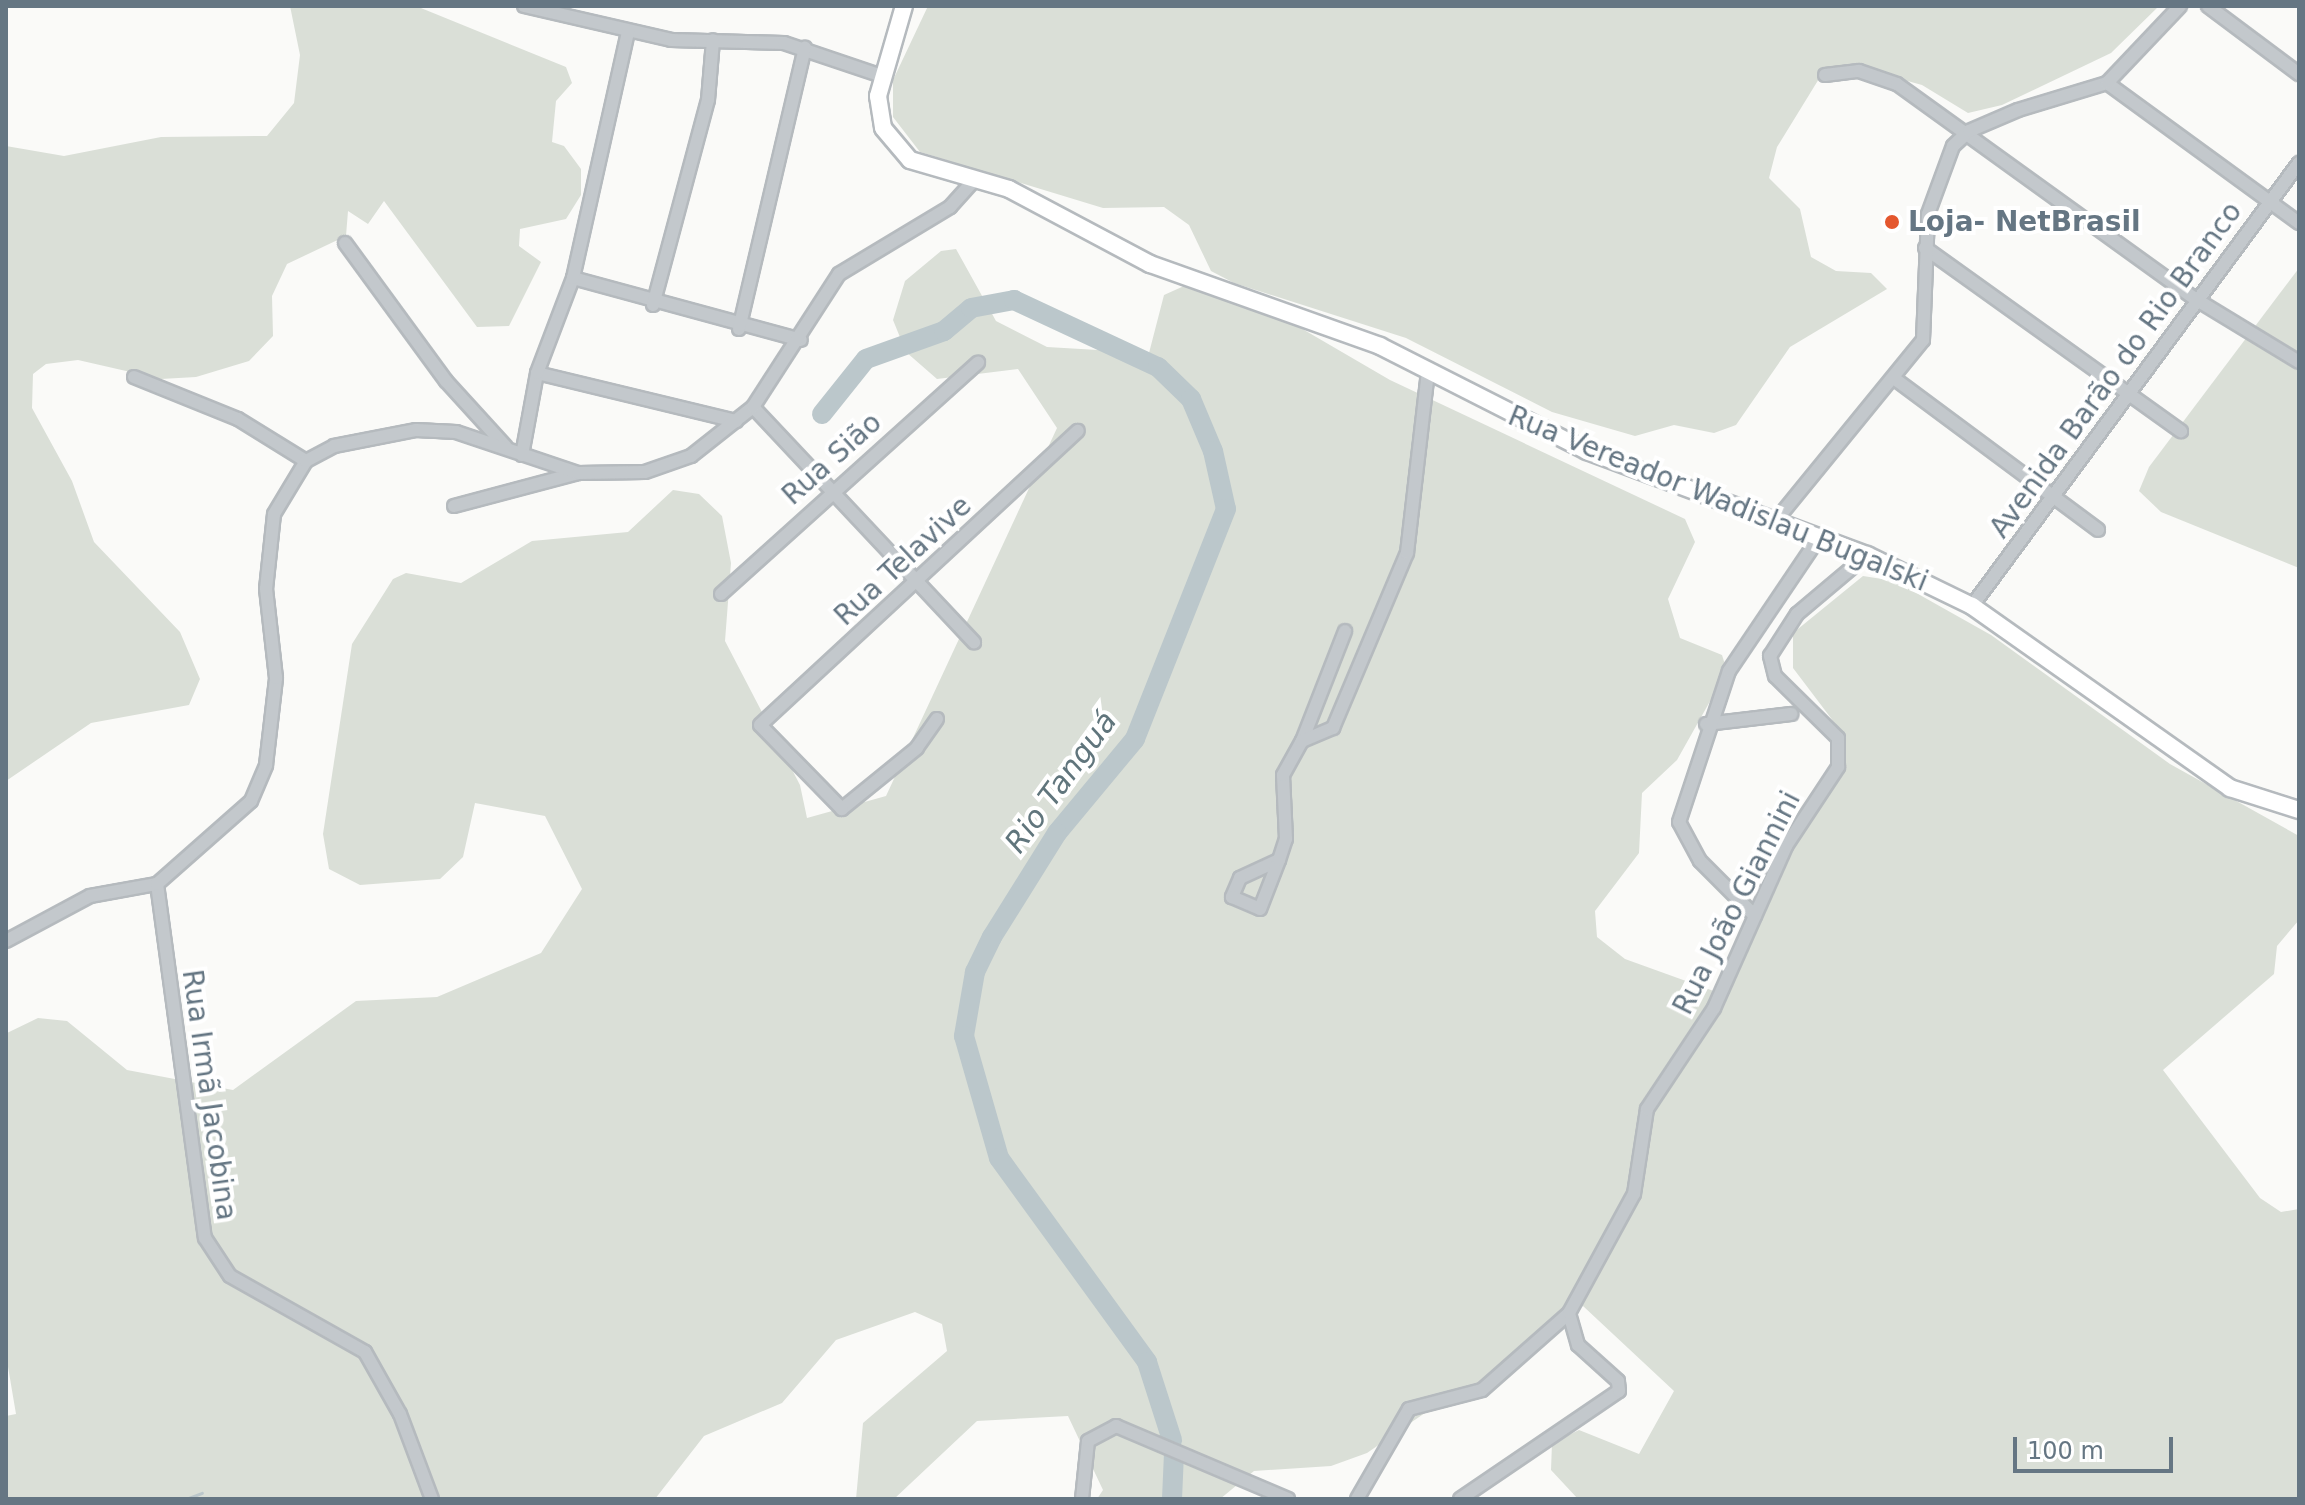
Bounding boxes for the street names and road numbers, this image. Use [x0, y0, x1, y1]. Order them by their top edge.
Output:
street label: Avenida Barão do Rio Branco [1983, 196, 2249, 544]
street label: Rua Vereador Wadislau Bugalski [1503, 399, 1933, 599]
street label: Rua Sião [775, 406, 889, 512]
street label: Rua Telavive [828, 489, 978, 633]
street label: Rua João Giannini [1666, 786, 1808, 1020]
street label: Rua Irmã Jacobina [175, 967, 243, 1223]

